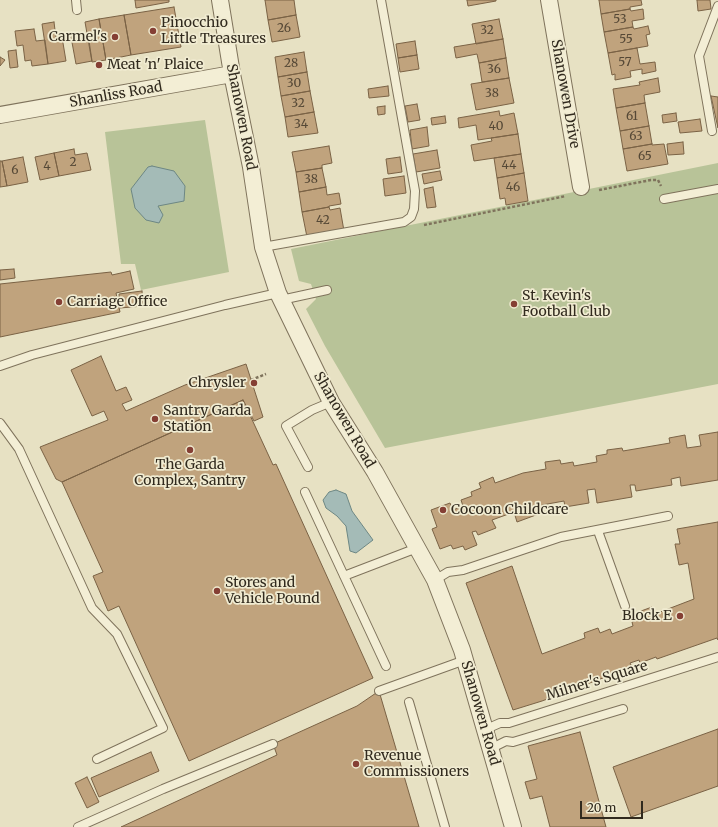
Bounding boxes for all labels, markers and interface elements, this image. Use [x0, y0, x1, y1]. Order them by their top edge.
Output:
house number: 53 [613, 13, 627, 27]
place label: Pinocchio Little Treasures [161, 15, 266, 48]
house number: 26 [277, 22, 291, 36]
house number: 32 [480, 24, 494, 38]
marker: Pinocchio Little Treasures [148, 26, 158, 36]
place label: Carmel's [49, 29, 107, 45]
marker: Carmel's [110, 32, 120, 42]
house number: 55 [619, 33, 633, 47]
street label: Shanowen Drive [547, 38, 583, 150]
house number: 57 [618, 56, 632, 70]
place label: Meat 'n' Plaice [107, 57, 203, 73]
house number: 28 [284, 57, 298, 71]
marker: Meat 'n' Plaice [94, 60, 104, 70]
street label: Shanowen Road [222, 62, 260, 172]
house number: 36 [487, 63, 501, 77]
house number: 30 [287, 77, 301, 91]
street label: Shanliss Road [68, 79, 164, 111]
house number: 38 [485, 87, 499, 101]
house number: 32 [291, 97, 305, 111]
house number: 61 [626, 110, 638, 124]
house number: 34 [294, 118, 308, 132]
house number: 40 [489, 120, 503, 134]
house number: 63 [629, 130, 643, 144]
house number: 65 [638, 150, 652, 164]
house number: 2 [69, 156, 77, 170]
house number: 44 [502, 159, 516, 173]
house number: 4 [43, 160, 51, 174]
house number: 6 [11, 164, 19, 178]
house number: 38 [304, 173, 318, 187]
house number: 46 [506, 181, 520, 195]
house number: 42 [316, 214, 330, 228]
place label: St. Kevin's Football Club [522, 288, 610, 320]
place label: Carriage Office [67, 294, 167, 310]
marker: Carriage Office [54, 297, 64, 307]
marker: St. Kevin's Football Club [509, 299, 519, 309]
street label: Shanowen Road [310, 369, 378, 471]
place label: Chrysler [188, 375, 246, 391]
marker: Chrysler [249, 378, 259, 388]
place label: Santry Garda Station [163, 403, 251, 436]
marker: Santry Garda Station [150, 414, 160, 424]
marker: The Garda Complex, Santry [185, 445, 195, 455]
place label: The Garda Complex, Santry [134, 457, 246, 490]
place label: Cocoon Childcare [451, 502, 568, 518]
marker: Cocoon Childcare [438, 505, 448, 515]
place label: Stores and Vehicle Pound [225, 575, 320, 608]
marker: Stores and Vehicle Pound [212, 586, 222, 596]
place label: Block E [622, 608, 672, 624]
marker: Block E [675, 611, 685, 621]
street label: Milner's Square [544, 658, 650, 704]
street label: Shanowen Road [457, 659, 503, 767]
place label: Revenue Commissioners [364, 748, 469, 780]
marker: Revenue Commissioners [351, 759, 361, 769]
scale bar [582, 793, 645, 819]
text: 20 m [587, 800, 616, 815]

